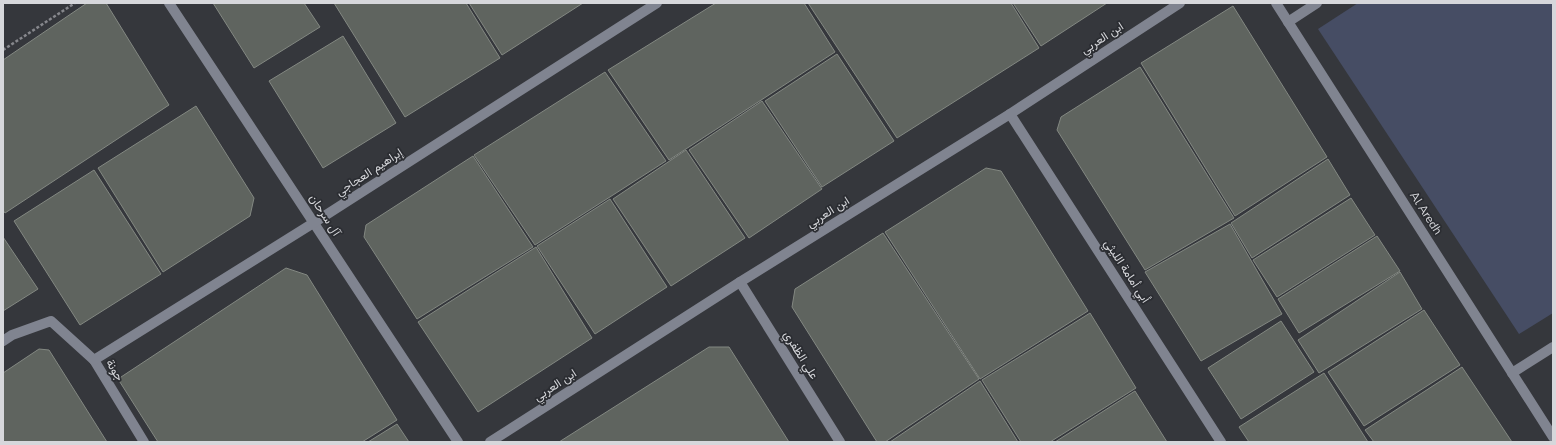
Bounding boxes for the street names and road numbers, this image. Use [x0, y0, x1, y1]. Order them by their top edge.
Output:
street label: ابن العربي [1078, 18, 1128, 59]
street label: إبراهيم العجاجي [333, 144, 407, 201]
street label: Al Aredh [1406, 188, 1446, 238]
street label: آل سرحان [306, 191, 345, 240]
street label: ابن العربي [803, 193, 854, 233]
street label: أبي أمامة الليثي [1099, 236, 1154, 307]
street label: علي الظفري [778, 328, 822, 383]
street label: جونة [102, 356, 128, 384]
street label: ابن العربي [531, 365, 581, 406]

